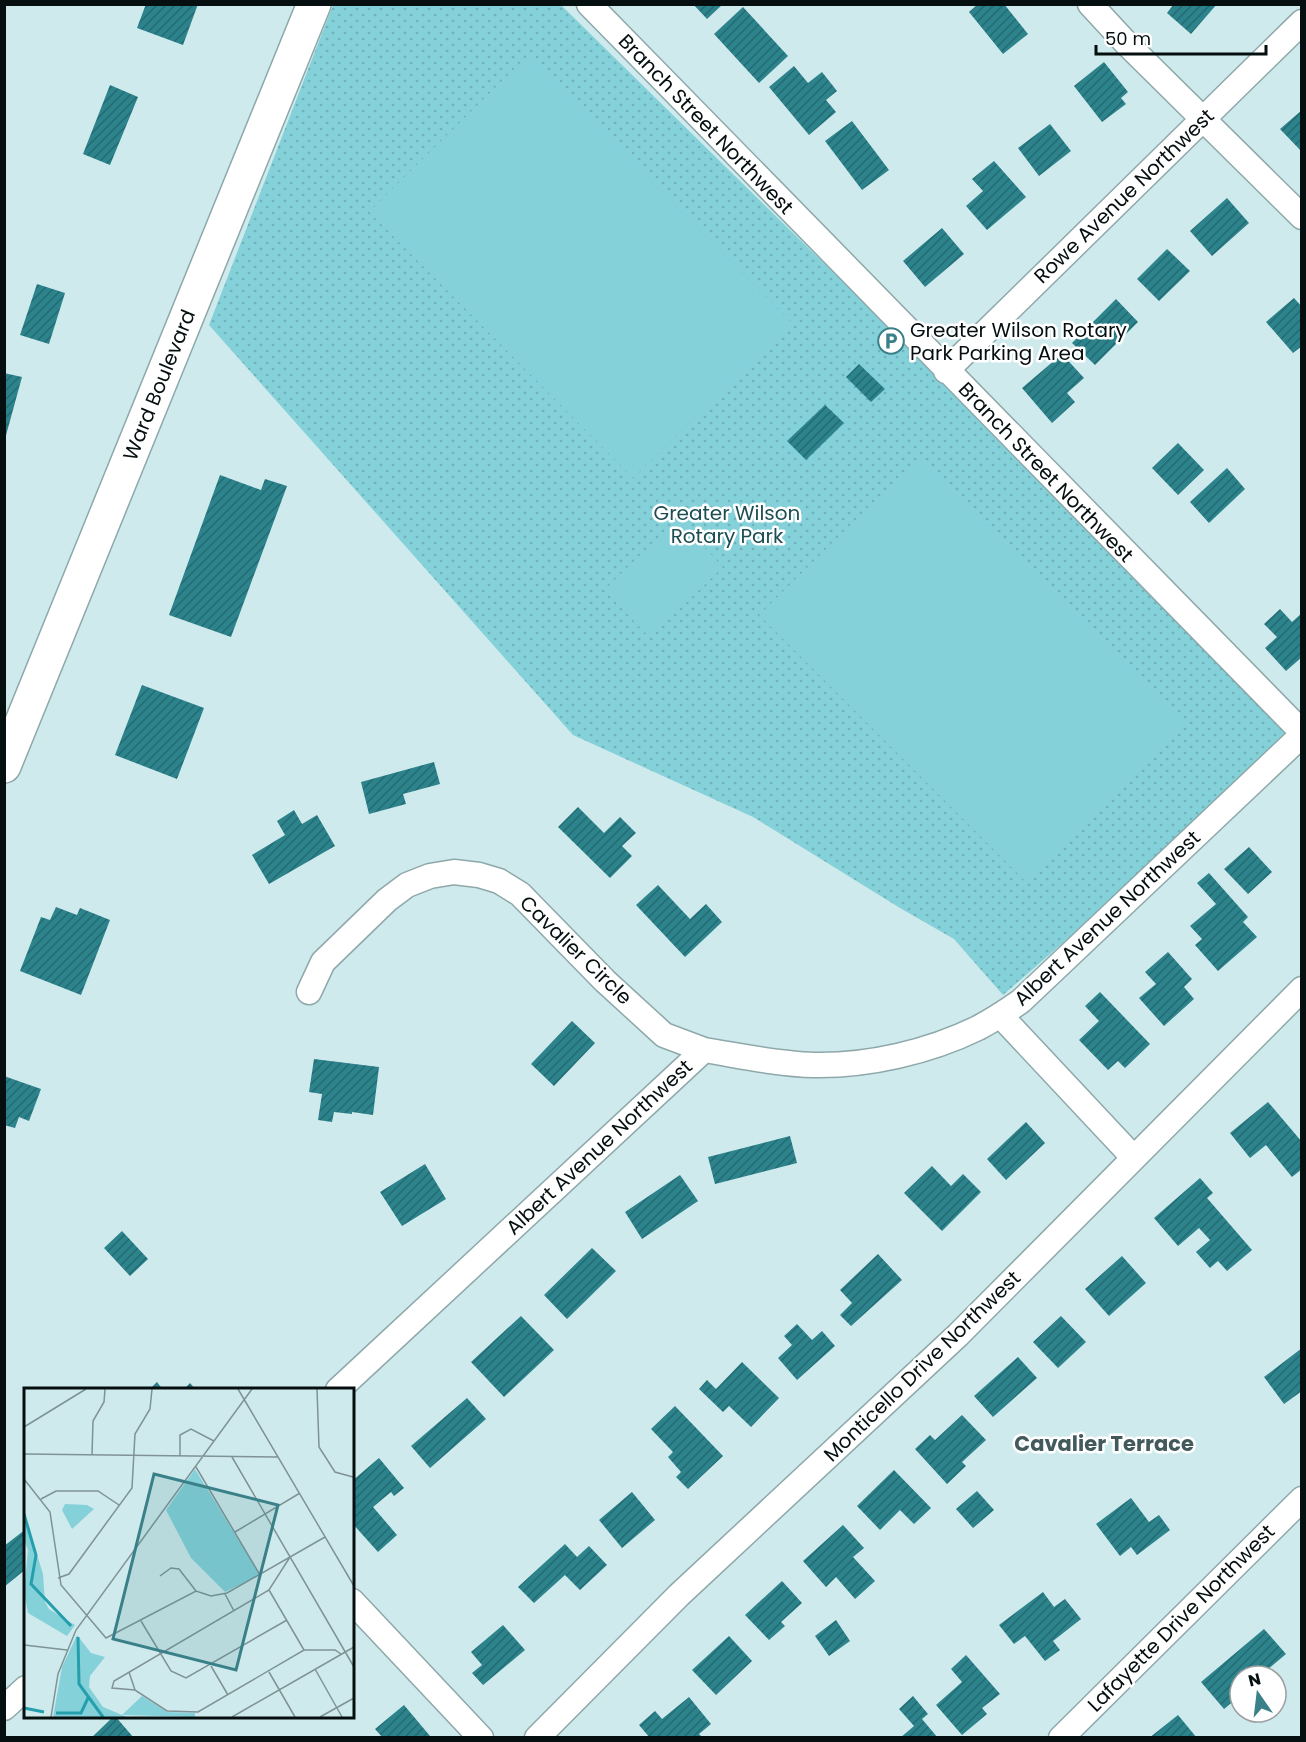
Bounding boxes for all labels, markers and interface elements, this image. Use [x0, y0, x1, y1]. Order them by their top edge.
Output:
scale bar [1096, 18, 1266, 56]
text: 50 m [1105, 26, 1151, 51]
street label: Branch Street Northwest [612, 28, 800, 220]
street label: Rowe Avenue Northwest [1028, 102, 1220, 290]
street label: Ward Boulevard [116, 305, 202, 465]
place label: Greater Wilson Rotary Park Parking Area [910, 316, 1127, 367]
parking icon: Greater Wilson Rotary Park Parking Area [876, 326, 906, 356]
street label: Branch Street Northwest [952, 376, 1140, 568]
park label: Greater Wilson Rotary Park [654, 499, 800, 550]
street label: Albert Avenue Northwest [1008, 824, 1206, 1012]
street label: Cavalier Circle [514, 889, 638, 1011]
street label: Albert Avenue Northwest [500, 1053, 698, 1241]
street label: Monticello Drive Northwest [817, 1264, 1027, 1468]
inset map [24, 1388, 354, 1718]
district label: Cavalier Terrace [1014, 1429, 1194, 1458]
street label: Lafayette Drive Northwest [1082, 1519, 1280, 1717]
north arrow [1228, 1664, 1288, 1724]

